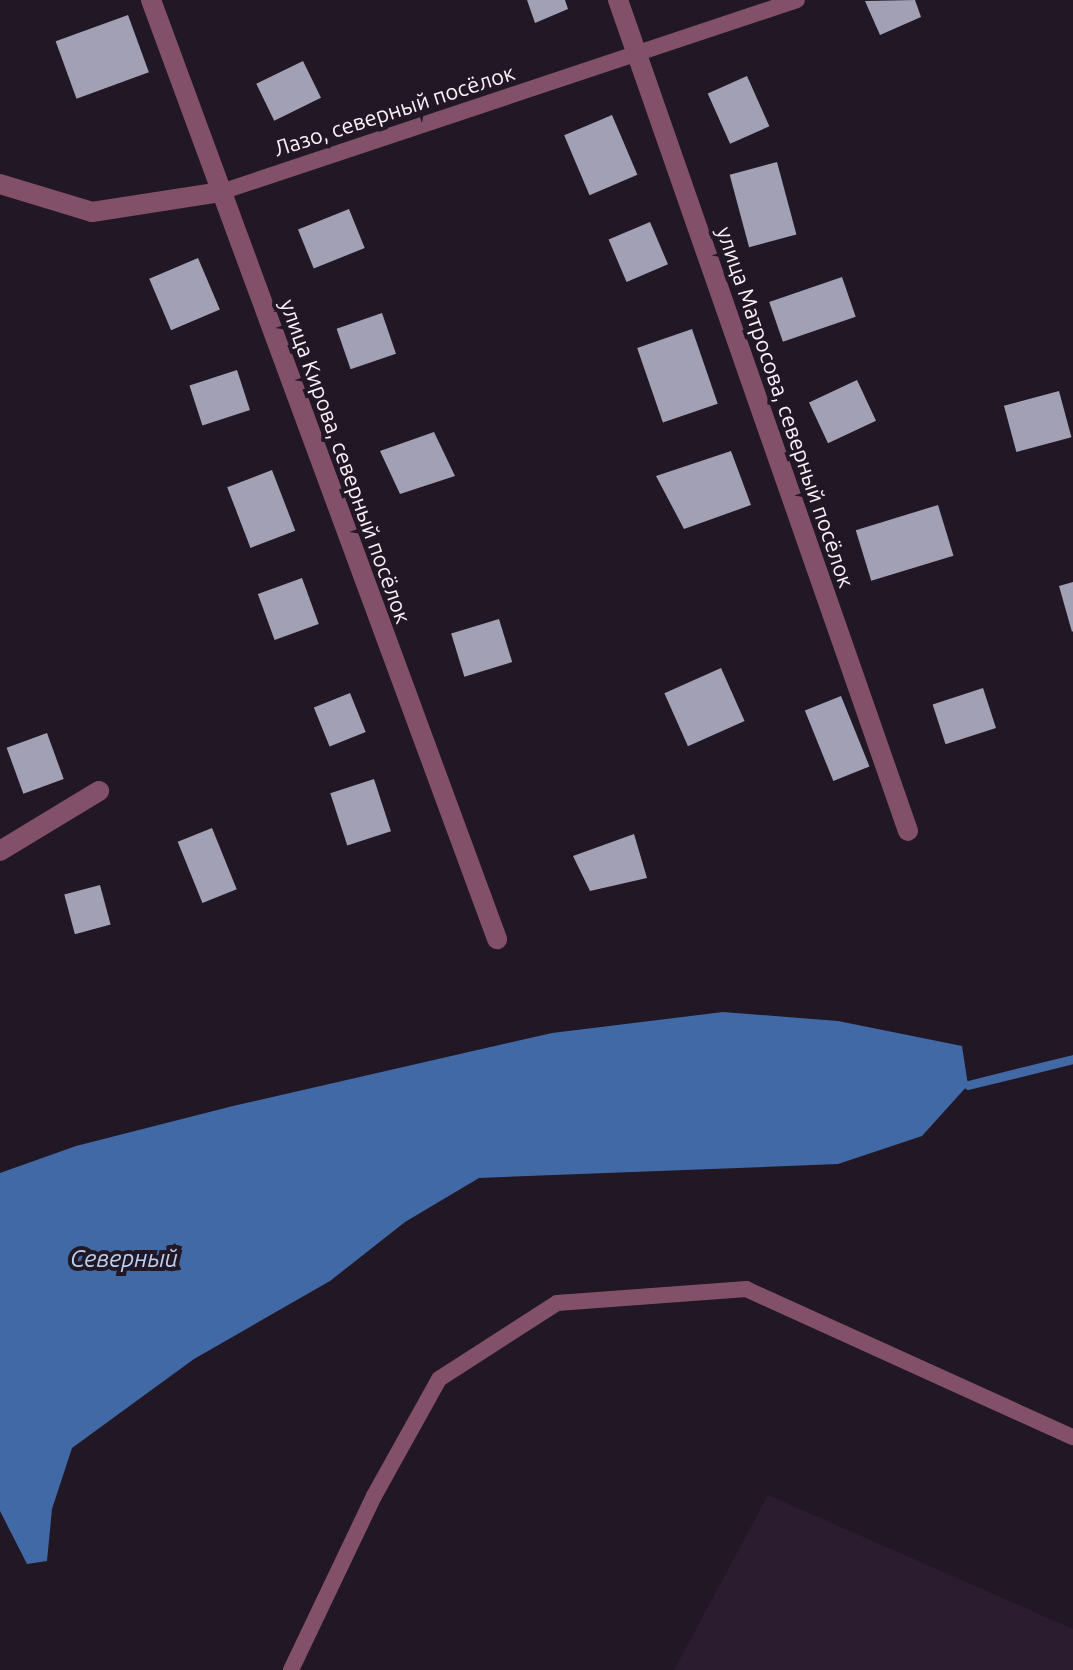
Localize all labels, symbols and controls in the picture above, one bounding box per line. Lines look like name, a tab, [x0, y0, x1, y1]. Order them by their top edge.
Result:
street label: Лазо, северный посёлок	[270, 59, 518, 161]
street label: улица Матросова, северный посёлок	[712, 223, 860, 591]
street label: улица Кирова, северный посёлок	[275, 295, 417, 627]
water label: Северный	[70, 1245, 178, 1273]

